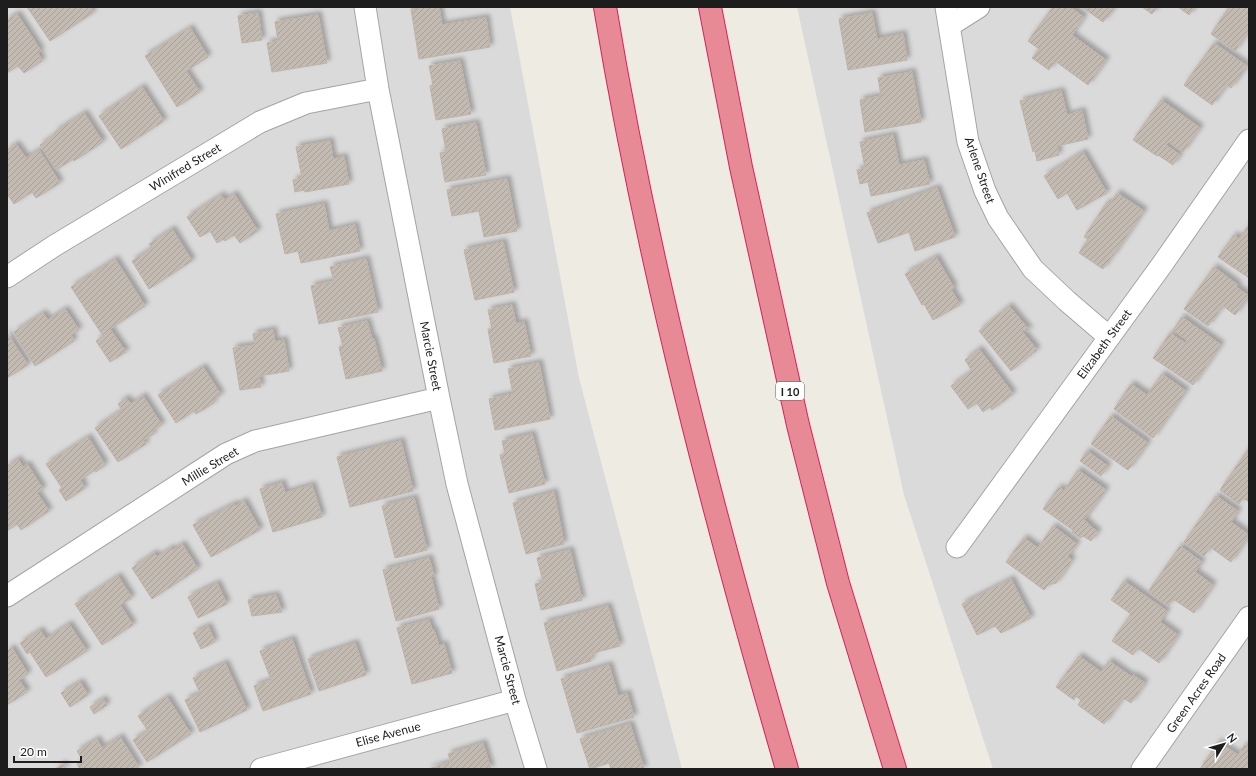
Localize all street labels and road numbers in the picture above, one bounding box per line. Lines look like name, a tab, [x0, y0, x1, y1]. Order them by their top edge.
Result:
street label: Arlene Street	[962, 135, 999, 206]
street label: Winifred Street	[146, 139, 224, 194]
street label: Elizabeth Street	[1074, 306, 1135, 382]
street label: Marcie Street	[417, 320, 445, 393]
road number: I 10	[776, 382, 804, 400]
street label: Millie Street	[179, 443, 242, 489]
street label: Marcie Street	[492, 634, 525, 707]
street label: Green Acres Road	[1163, 650, 1229, 736]
street label: Elise Avenue	[354, 718, 422, 750]

